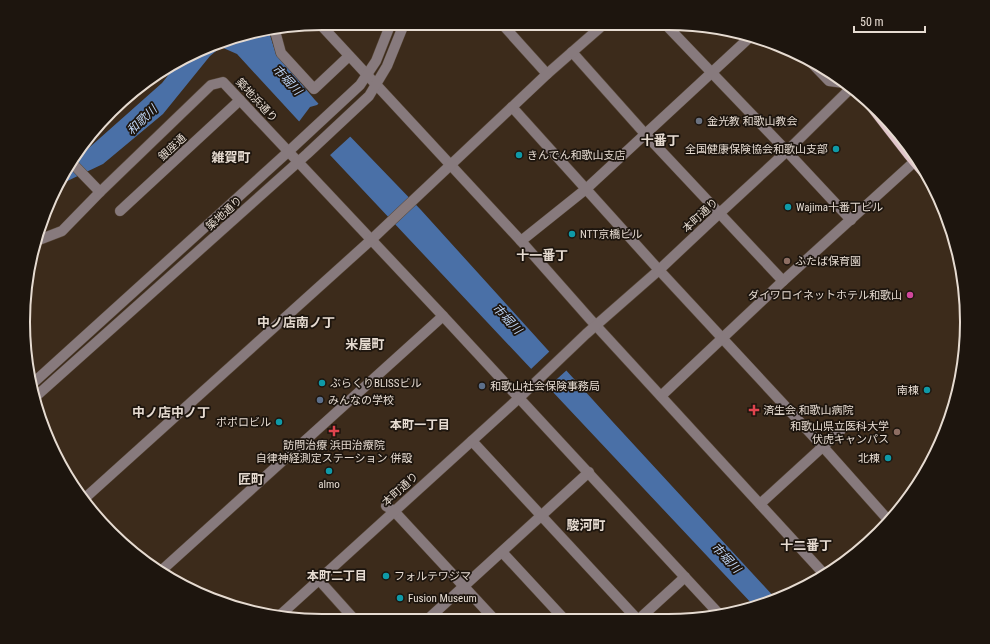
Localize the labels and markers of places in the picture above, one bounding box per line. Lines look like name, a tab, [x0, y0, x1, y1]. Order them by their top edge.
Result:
place label: 金光教 和歌山教会	[707, 115, 798, 128]
marker: 金光教 和歌山教会	[694, 116, 704, 126]
place label: 全国健康保険協会和歌山支部	[685, 143, 828, 156]
marker: 全国健康保険協会和歌山支部	[831, 144, 841, 154]
place label: きんでん和歌山支店	[527, 149, 625, 162]
marker: きんでん和歌山支店	[514, 150, 524, 160]
place label: Wajima十番丁ビル	[796, 201, 883, 214]
marker: Wajima十番丁ビル	[783, 202, 793, 212]
place label: NTT京橋ビル	[580, 228, 642, 241]
marker: NTT京橋ビル	[567, 229, 577, 239]
place label: ふたば保育園	[795, 255, 861, 268]
marker: ふたば保育園	[782, 256, 792, 266]
place label: ダイワロイネットホテル和歌山	[748, 289, 902, 302]
marker: ダイワロイネットホテル和歌山	[905, 290, 915, 300]
place label: ぶらくりBLISSビル	[330, 377, 421, 390]
marker: ぶらくりBLISSビル	[317, 378, 327, 388]
place label: 和歌山社会保険事務局	[490, 380, 600, 393]
marker: 和歌山社会保険事務局	[477, 381, 487, 391]
place label: 南棟	[897, 384, 919, 397]
marker: 南棟	[922, 385, 932, 395]
place label: みんなの学校	[328, 394, 394, 407]
marker: みんなの学校	[315, 395, 325, 405]
marker: 済生会 和歌山病院	[748, 404, 760, 416]
place label: 済生会 和歌山病院	[763, 404, 854, 417]
place label: ポポロビル	[216, 416, 271, 429]
marker: ポポロビル	[274, 417, 284, 427]
place label: 和歌山県立医科大学 伏虎キャンパス	[790, 420, 889, 446]
marker: 訪問治療 浜田治療院 自律神経測定ステーション 併設	[328, 425, 340, 437]
marker: 和歌山県立医科大学 伏虎キャンパス	[892, 427, 902, 437]
place label: 訪問治療 浜田治療院 自律神経測定ステーション 併設	[256, 439, 412, 465]
place label: 北棟	[858, 452, 880, 465]
marker: 北棟	[883, 453, 893, 463]
marker: almo	[324, 466, 334, 476]
place label: almo	[318, 478, 340, 491]
place label: フォルテワジマ	[394, 570, 471, 583]
marker: フォルテワジマ	[381, 571, 391, 581]
place label: Fusion Museum	[408, 592, 477, 605]
marker: Fusion Museum	[395, 593, 405, 603]

